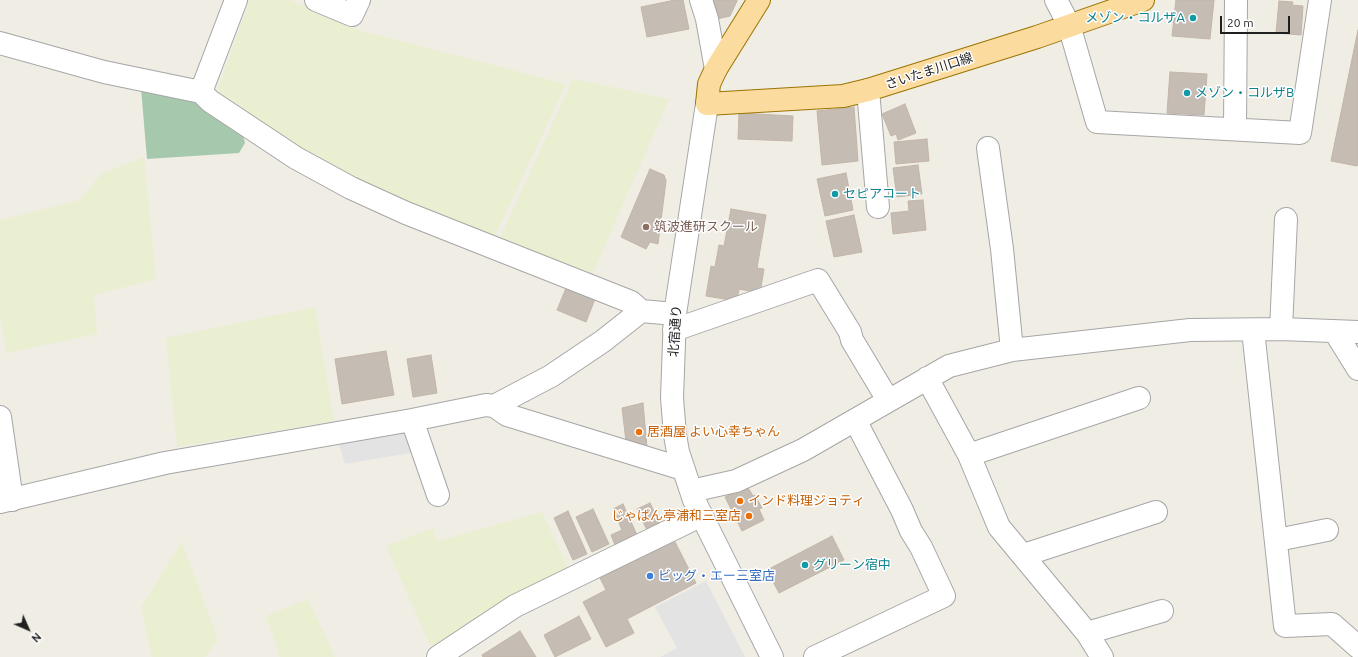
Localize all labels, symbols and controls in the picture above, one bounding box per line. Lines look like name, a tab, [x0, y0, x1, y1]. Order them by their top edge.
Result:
scale bar	[1222, 8, 1292, 34]
place label: メゾン・コルザA	[1086, 10, 1185, 26]
marker: メゾン・コルザA	[1188, 13, 1198, 23]
text: 20 m	[1227, 16, 1254, 29]
street label: さいたま川口線	[883, 50, 975, 92]
place label: メゾン・コルザB	[1195, 85, 1294, 101]
marker: メゾン・コルザB	[1182, 88, 1192, 98]
place label: セピアコート	[843, 186, 921, 202]
marker: セピアコート	[830, 189, 840, 199]
place label: 筑波進研スクール	[654, 219, 758, 235]
marker: 筑波進研スクール	[641, 222, 651, 232]
street label: 北宿通り	[665, 305, 685, 357]
place label: 居酒屋 よい心幸ちゃん	[647, 424, 780, 440]
marker: 居酒屋 よい心幸ちゃん	[634, 427, 644, 437]
place label: インド料理ジョティ	[748, 493, 865, 509]
marker: インド料理ジョティ	[735, 496, 745, 506]
place label: じゃぱん亭浦和三室店	[611, 508, 741, 524]
marker: じゃぱん亭浦和三室店	[744, 511, 754, 521]
place label: グリーン宿中	[813, 557, 891, 573]
marker: グリーン宿中	[800, 560, 810, 570]
place label: ビッグ・エー三室店	[658, 568, 775, 584]
marker: ビッグ・エー三室店	[645, 571, 655, 581]
north arrow	[8, 609, 48, 649]
text: N	[29, 630, 44, 645]

